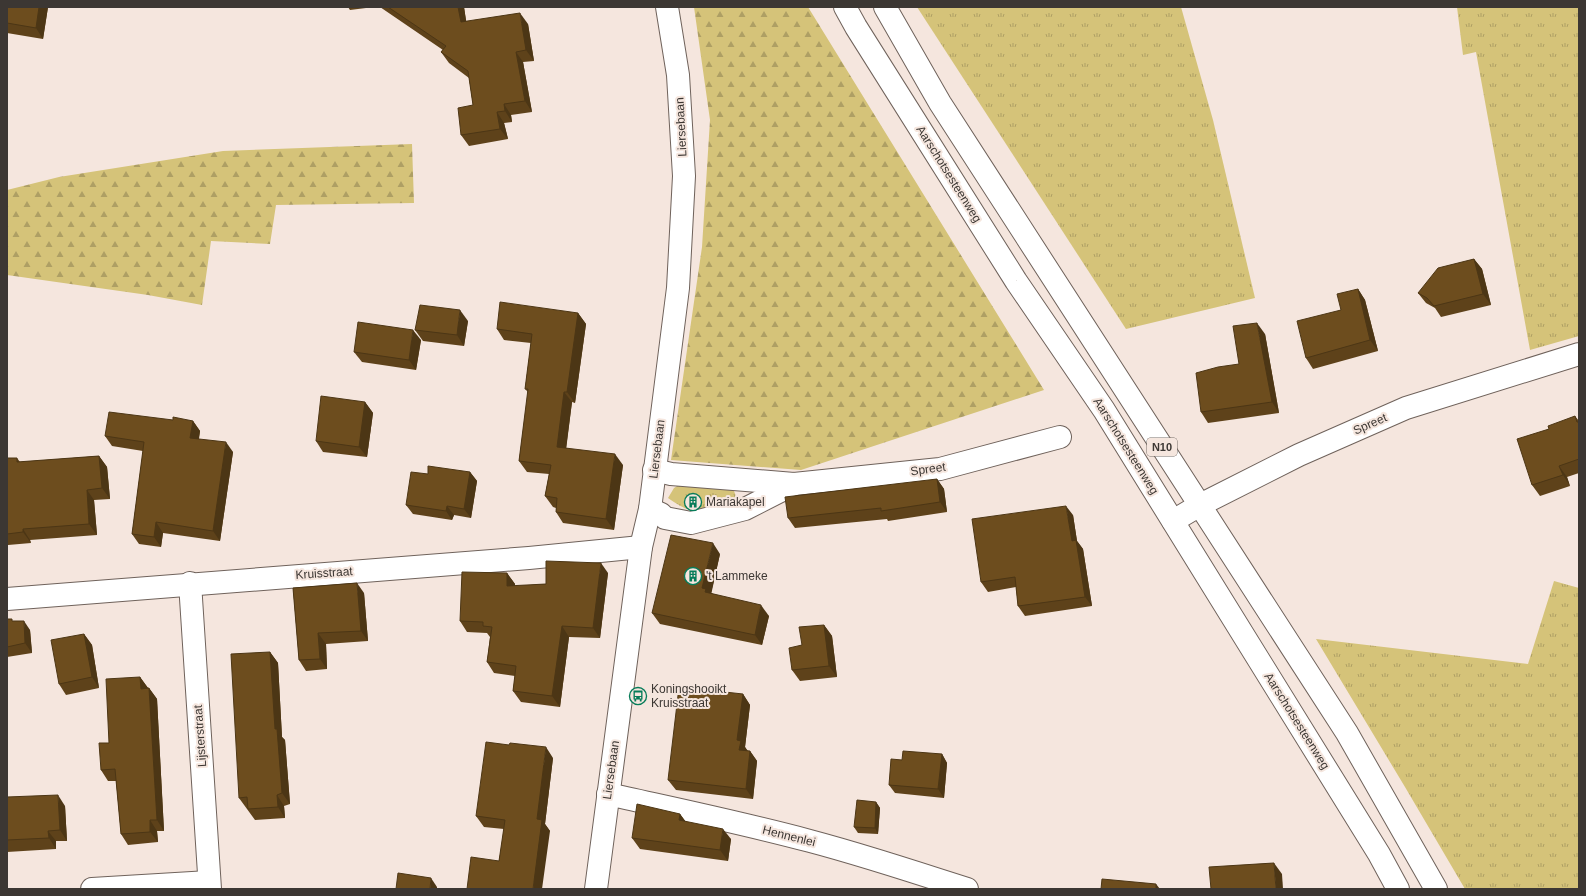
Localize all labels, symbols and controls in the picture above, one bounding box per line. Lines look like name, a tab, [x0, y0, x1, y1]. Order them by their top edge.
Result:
street label: Liersebaan	[672, 97, 690, 157]
street label: Aarschotsesteenweg	[914, 123, 984, 225]
street label: Aarschotsesteenweg	[1091, 395, 1161, 497]
street label: Spreet	[1351, 410, 1390, 438]
street label: Liersebaan	[646, 419, 668, 479]
road number: N10	[1147, 438, 1177, 456]
street label: Spreet	[910, 460, 947, 478]
building icon: Mariakapel	[683, 492, 703, 512]
place label: Mariakapel	[706, 495, 765, 509]
street label: Kruisstraat	[295, 564, 354, 582]
building icon: 't Lammeke	[683, 566, 703, 586]
place label: 't Lammeke	[706, 569, 768, 583]
street label: Aarschotsesteenweg	[1262, 670, 1332, 772]
place label: Koningshooikt Kruisstraat	[651, 682, 727, 710]
bus stop icon: Koningshooikt Kruisstraat	[628, 686, 648, 706]
street label: Lijsterstraat	[191, 704, 209, 767]
street label: Liersebaan	[600, 740, 622, 800]
street label: Hennenlei	[761, 823, 817, 849]

